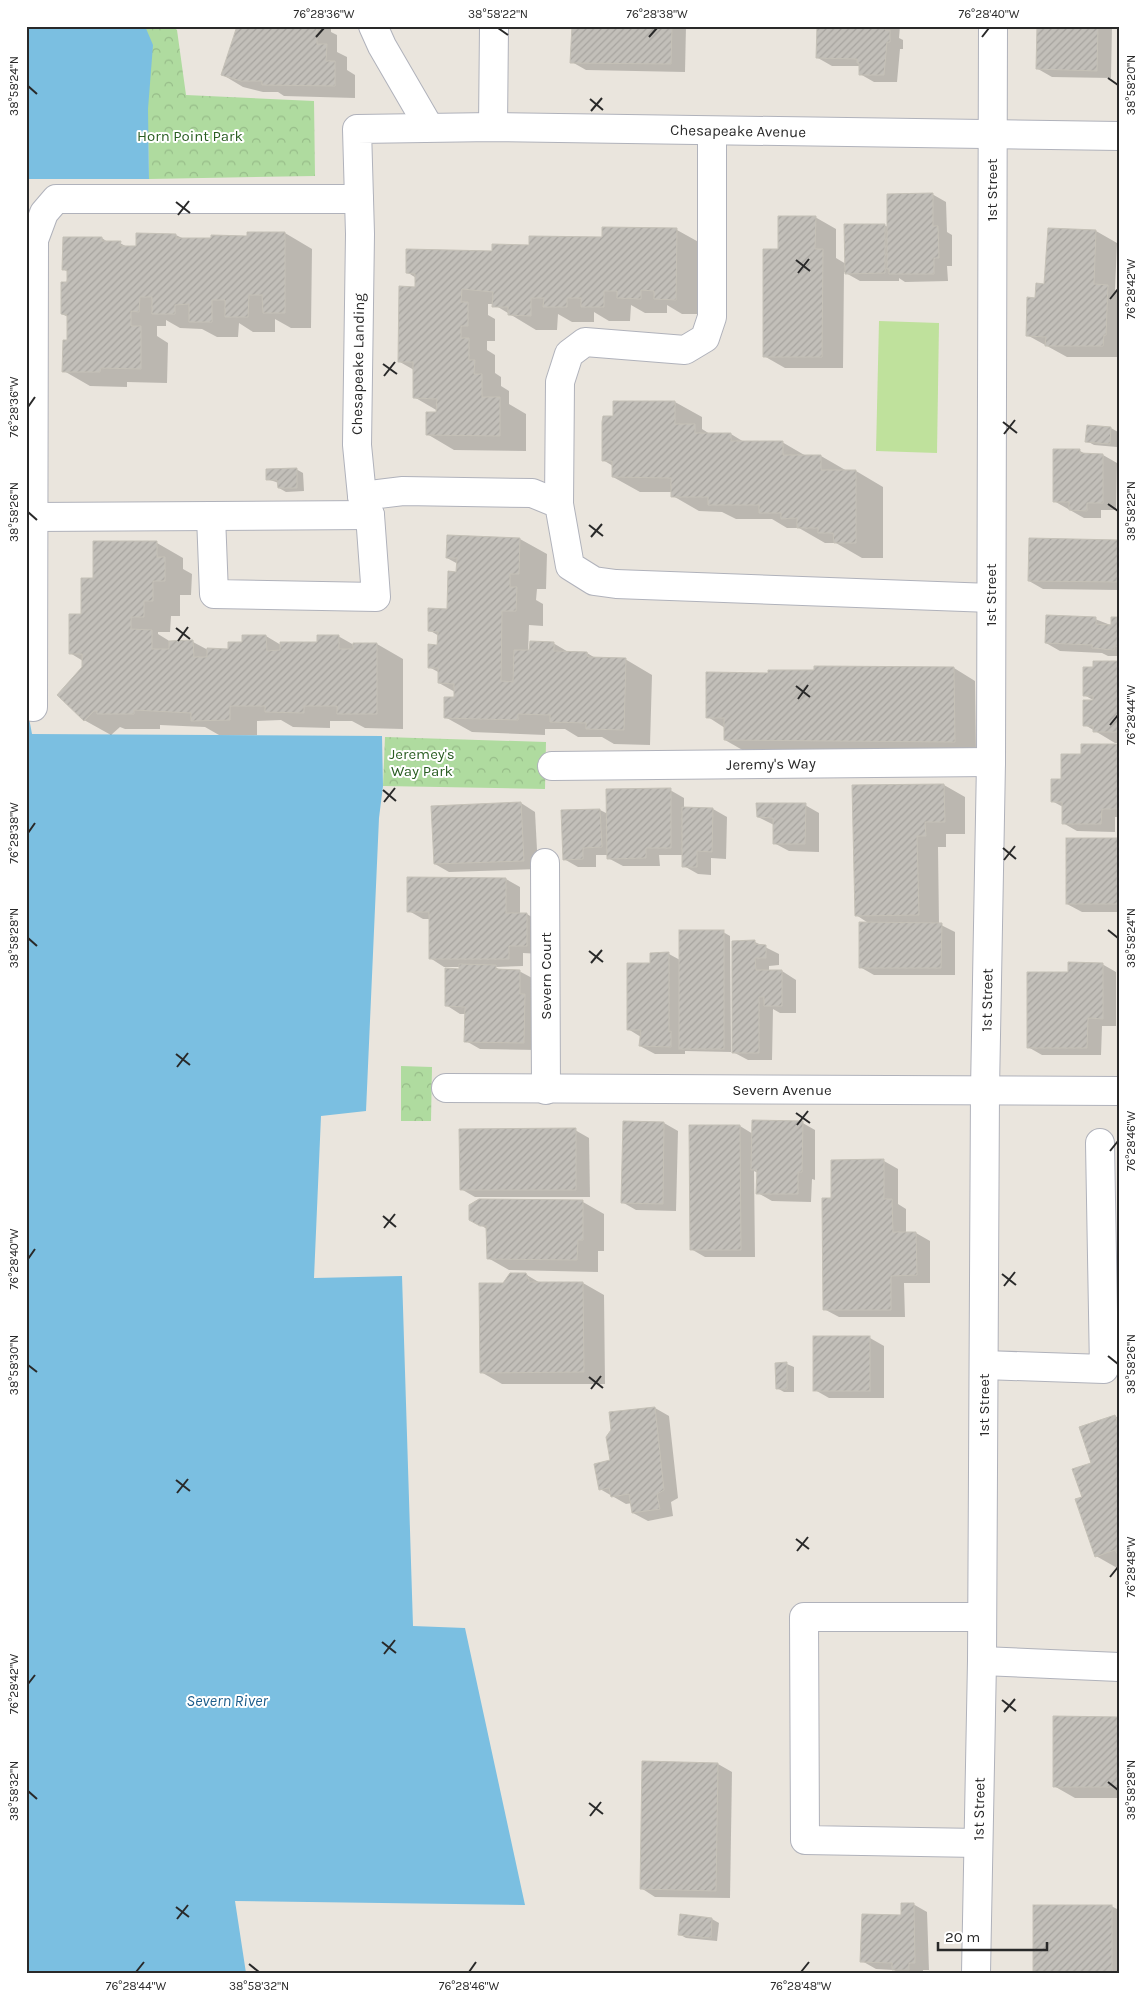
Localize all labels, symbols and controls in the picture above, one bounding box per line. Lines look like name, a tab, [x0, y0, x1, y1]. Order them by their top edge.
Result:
text: 76°28'36"W	[294, 7, 355, 21]
text: 38°58'22"N	[468, 7, 528, 21]
text: 76°28'38"W	[626, 7, 688, 21]
text: 76°28'40"W	[959, 7, 1020, 21]
text: 38°58'20"N	[1124, 55, 1138, 115]
text: 38°58'24"N	[7, 56, 21, 116]
street label: Chesapeake Avenue	[670, 121, 806, 141]
park label: Horn Point Park	[137, 127, 243, 145]
street label: 1st Street	[983, 158, 1001, 222]
text: 76°28'42"W	[1124, 258, 1138, 319]
street label: Chesapeake Landing	[348, 292, 368, 435]
text: 76°28'36"W	[7, 376, 21, 437]
text: 38°58'22"N	[1124, 481, 1138, 541]
text: 38°58'26"N	[7, 482, 21, 542]
street label: 1st Street	[982, 563, 1000, 627]
text: 76°28'44"W	[1124, 685, 1138, 745]
park label: Jeremey's Way Park	[389, 745, 455, 780]
street label: Jeremy's Way	[726, 754, 816, 774]
text: 76°28'38"W	[7, 802, 21, 864]
text: 38°58'28"N	[7, 908, 21, 968]
text: 38°58'24"N	[1124, 908, 1138, 968]
street label: Severn Court	[537, 932, 555, 1020]
street label: 1st Street	[977, 968, 997, 1032]
street label: Severn Avenue	[732, 1081, 832, 1099]
text: 76°28'46"W	[1124, 1110, 1138, 1171]
text: 76°28'40"W	[7, 1228, 21, 1289]
text: 38°58'26"N	[1124, 1334, 1138, 1394]
text: 38°58'30"N	[7, 1335, 21, 1395]
street label: 1st Street	[975, 1373, 993, 1437]
text: 76°28'48"W	[1124, 1536, 1138, 1598]
text: 76°28'42"W	[7, 1653, 21, 1714]
water label: Severn River	[186, 1691, 268, 1710]
text: 38°58'28"N	[1124, 1760, 1138, 1820]
text: 38°58'32"N	[7, 1761, 21, 1821]
street label: 1st Street	[969, 1777, 989, 1841]
scale bar	[938, 1919, 1046, 1951]
text: 20 m	[945, 1928, 980, 1946]
text: 76°28'44"W	[106, 1979, 166, 1993]
text: 38°58'32"N	[229, 1979, 289, 1993]
text: 76°28'46"W	[439, 1979, 500, 1993]
text: 76°28'48"W	[770, 1979, 832, 1993]

